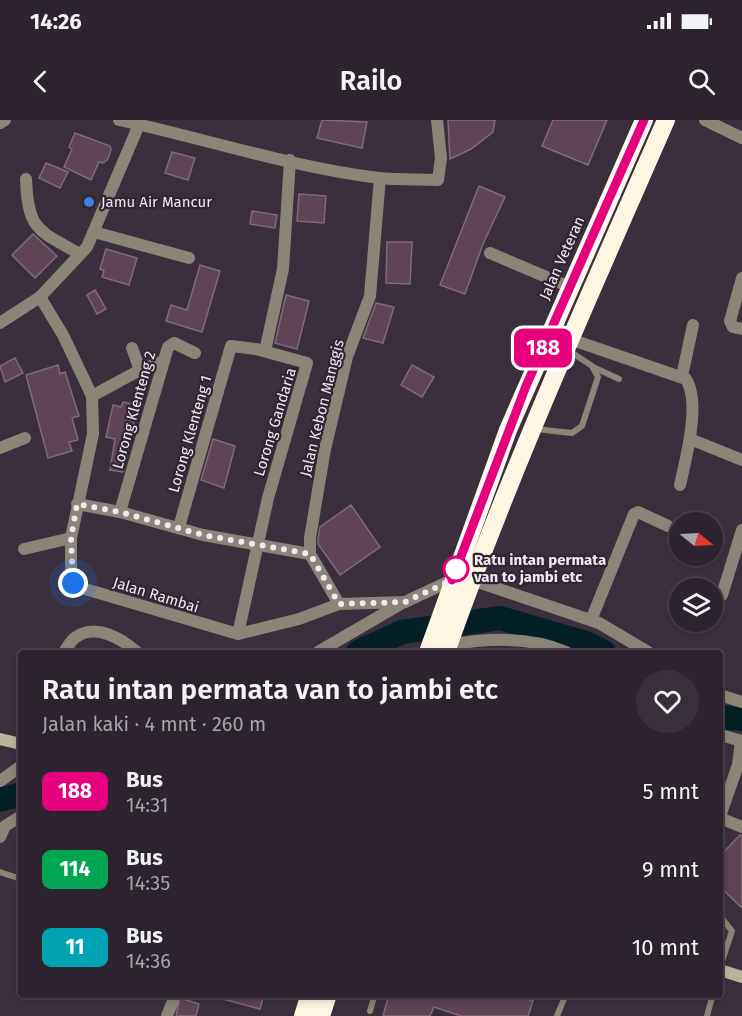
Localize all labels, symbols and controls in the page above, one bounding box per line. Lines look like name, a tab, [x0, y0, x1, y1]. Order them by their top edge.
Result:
text: 14:26	[30, 8, 82, 35]
icon: back	[24, 65, 57, 98]
text: Railo	[340, 65, 402, 97]
icon: search	[685, 65, 718, 98]
place label: Jamu Air Mancur	[101, 193, 212, 211]
marker: Jamu Air Mancur	[82, 195, 96, 209]
street label: Jalan Veteran	[536, 213, 588, 303]
line badge: 188	[508, 328, 578, 368]
text: 188	[526, 335, 560, 361]
street label: Jalan Kebon Manggis	[296, 338, 348, 478]
street label: Lorong Klenteng 2	[109, 349, 159, 471]
street label: Lorong Gandaria	[250, 366, 300, 478]
street label: Lorong Klenteng 1	[165, 373, 215, 495]
north arrow	[669, 512, 723, 566]
map controls	[669, 512, 723, 632]
place label: Ratu intan permata van to jambi etc	[473, 551, 606, 586]
marker: Ratu intan permata van to jambi etc	[443, 556, 469, 582]
your location	[58, 568, 88, 598]
street label: Jalan Rambai	[111, 573, 201, 617]
button: layers	[669, 578, 723, 632]
button: heart	[636, 670, 699, 733]
text: Ratu intan permata van to jambi etc	[42, 673, 498, 706]
text: Jalan kaki · 4 mnt · 260 m	[42, 712, 266, 736]
text: Bus	[126, 766, 163, 793]
text: 188	[58, 778, 92, 804]
text: 5 mnt	[642, 778, 699, 805]
text: 14:31	[126, 793, 168, 817]
text: Bus	[126, 844, 163, 871]
text: 114	[60, 856, 90, 882]
text: 9 mnt	[642, 856, 699, 883]
text: 14:35	[126, 871, 170, 895]
text: Bus	[126, 922, 163, 949]
text: 11	[65, 934, 85, 960]
text: 10 mnt	[632, 934, 699, 961]
text: 14:36	[126, 949, 171, 973]

